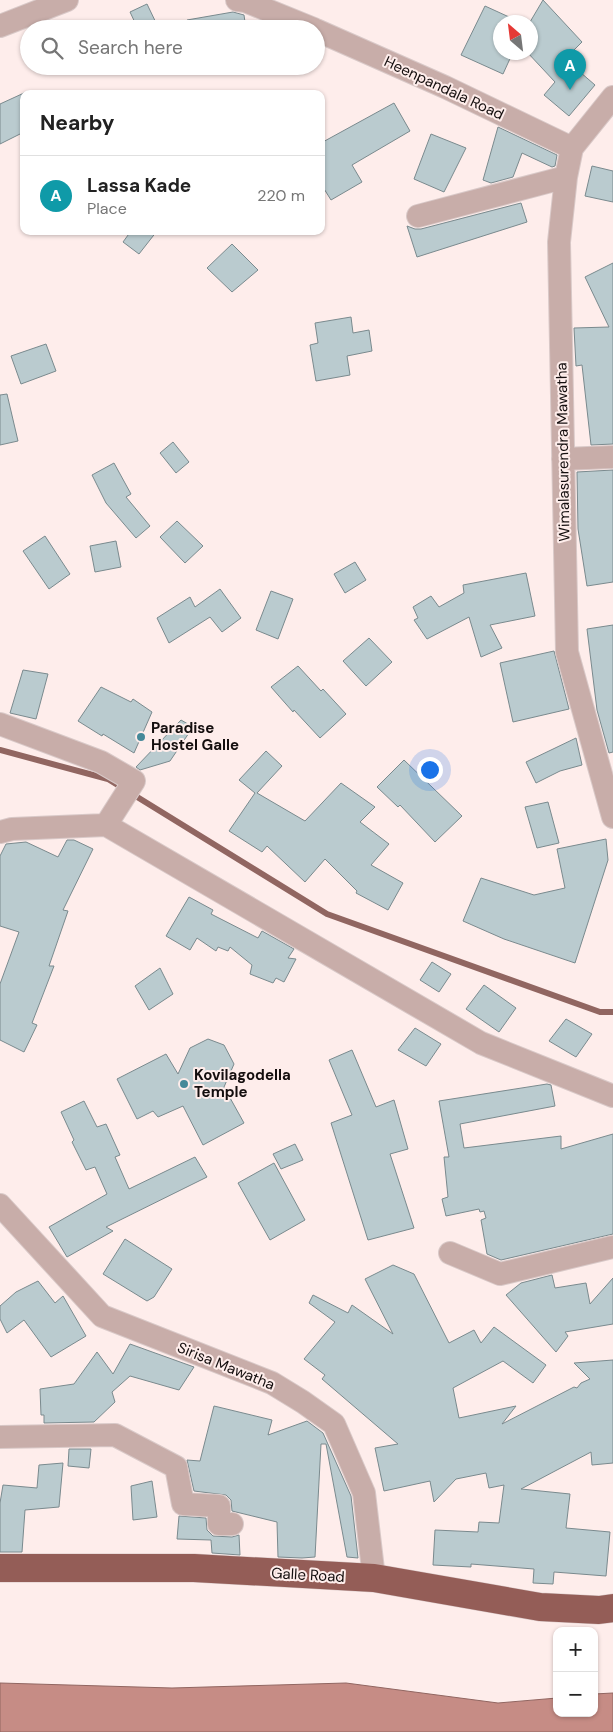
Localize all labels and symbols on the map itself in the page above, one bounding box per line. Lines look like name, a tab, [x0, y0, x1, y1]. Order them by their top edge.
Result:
north arrow	[493, 15, 538, 60]
pin: A	[554, 49, 586, 90]
street label: Heenpandala Road	[381, 51, 507, 125]
street label: Wimalasurendra Mawatha	[551, 362, 575, 542]
place label: Paradise Hostel Galle	[151, 718, 239, 755]
marker: Paradise Hostel Galle	[135, 731, 147, 743]
your location	[417, 757, 443, 783]
place label: Kovilagodella Temple	[194, 1065, 291, 1102]
marker: Kovilagodella Temple	[178, 1078, 190, 1090]
street label: Sirisa Mawatha	[174, 1337, 278, 1395]
street label: Galle Road	[271, 1563, 345, 1587]

